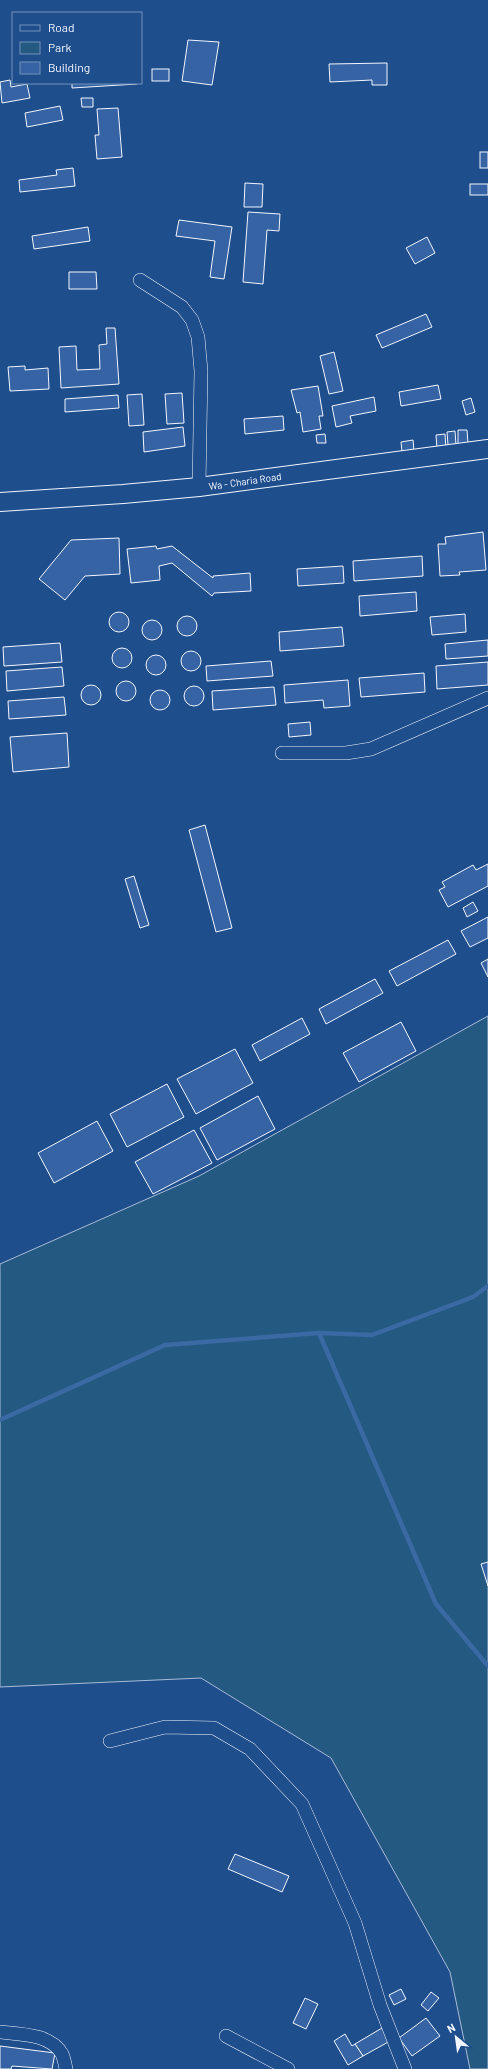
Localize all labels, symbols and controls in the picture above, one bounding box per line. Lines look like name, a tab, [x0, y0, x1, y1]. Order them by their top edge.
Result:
legend	[12, 12, 142, 84]
text: Road	[48, 20, 75, 34]
text: Park	[48, 40, 72, 54]
text: Building	[48, 60, 90, 74]
street label: Wa - Charia Road	[208, 470, 282, 492]
north arrow	[436, 2017, 476, 2057]
text: N	[445, 2020, 457, 2035]

